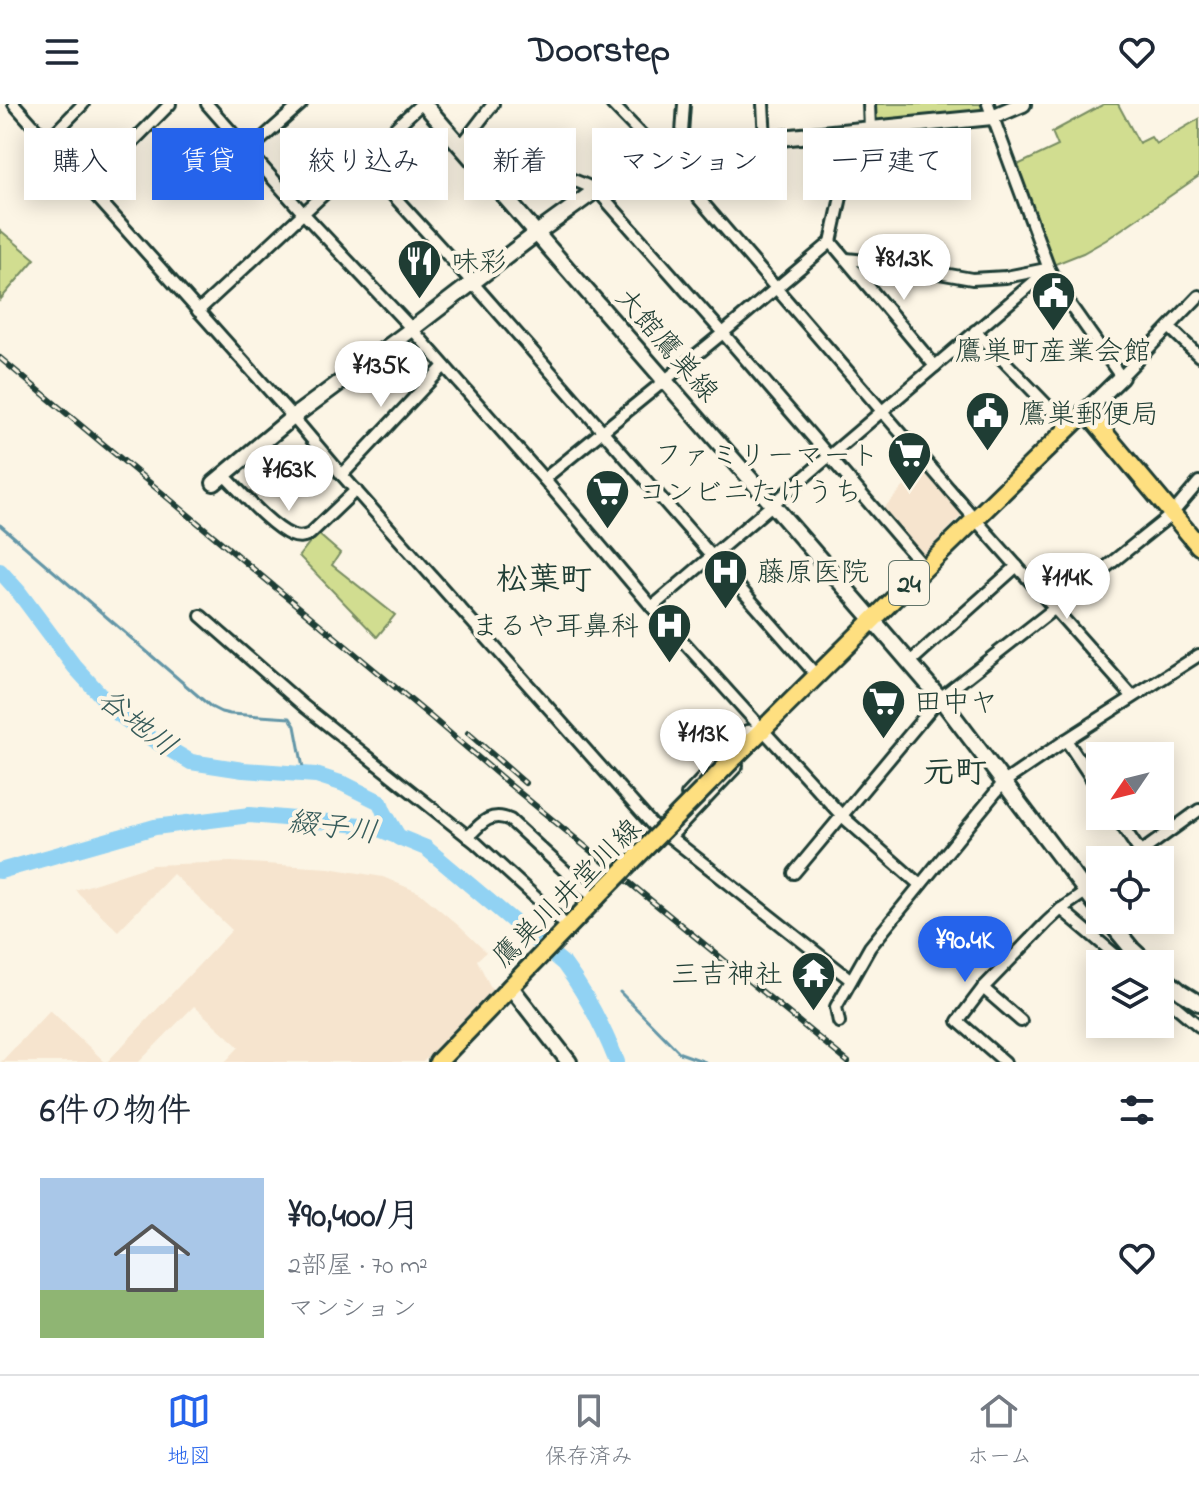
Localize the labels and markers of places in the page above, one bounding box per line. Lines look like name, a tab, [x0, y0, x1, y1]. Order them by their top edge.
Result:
pin: ¥81.3K	[839, 234, 969, 302]
restaurant icon: 味彩	[396, 237, 444, 300]
place label: 味彩	[451, 244, 507, 285]
public building icon: 鷹巣町産業会館	[1029, 269, 1077, 332]
place label: 鷹巣町産業会館	[955, 333, 1151, 374]
pin: ¥135K	[325, 341, 437, 409]
public building icon: 鷹巣郵便局	[964, 389, 1012, 452]
place label: 鷹巣郵便局	[1019, 396, 1159, 437]
supermarket icon: ファミリーマート	[886, 430, 934, 493]
place label: ファミリーマート	[654, 437, 879, 478]
pin: ¥163K	[233, 445, 345, 513]
supermarket icon: コンビニたけうち	[583, 467, 631, 530]
place label: コンビニたけうち	[638, 474, 862, 515]
hospital icon: 藤原医院	[702, 547, 750, 610]
pin: ¥114K	[1011, 553, 1123, 621]
place label: 藤原医院	[757, 554, 869, 595]
hospital icon: まるや耳鼻科	[646, 601, 694, 664]
place label: まるや耳鼻科	[471, 608, 639, 649]
supermarket icon: 田中ヤ	[859, 677, 907, 740]
place label: 田中ヤ	[914, 684, 998, 725]
pin: ¥113K	[647, 709, 759, 777]
pin: ¥90.4K	[900, 916, 1030, 984]
temple icon: 三吉神社	[790, 949, 838, 1012]
place label: 三吉神社	[671, 956, 783, 997]

